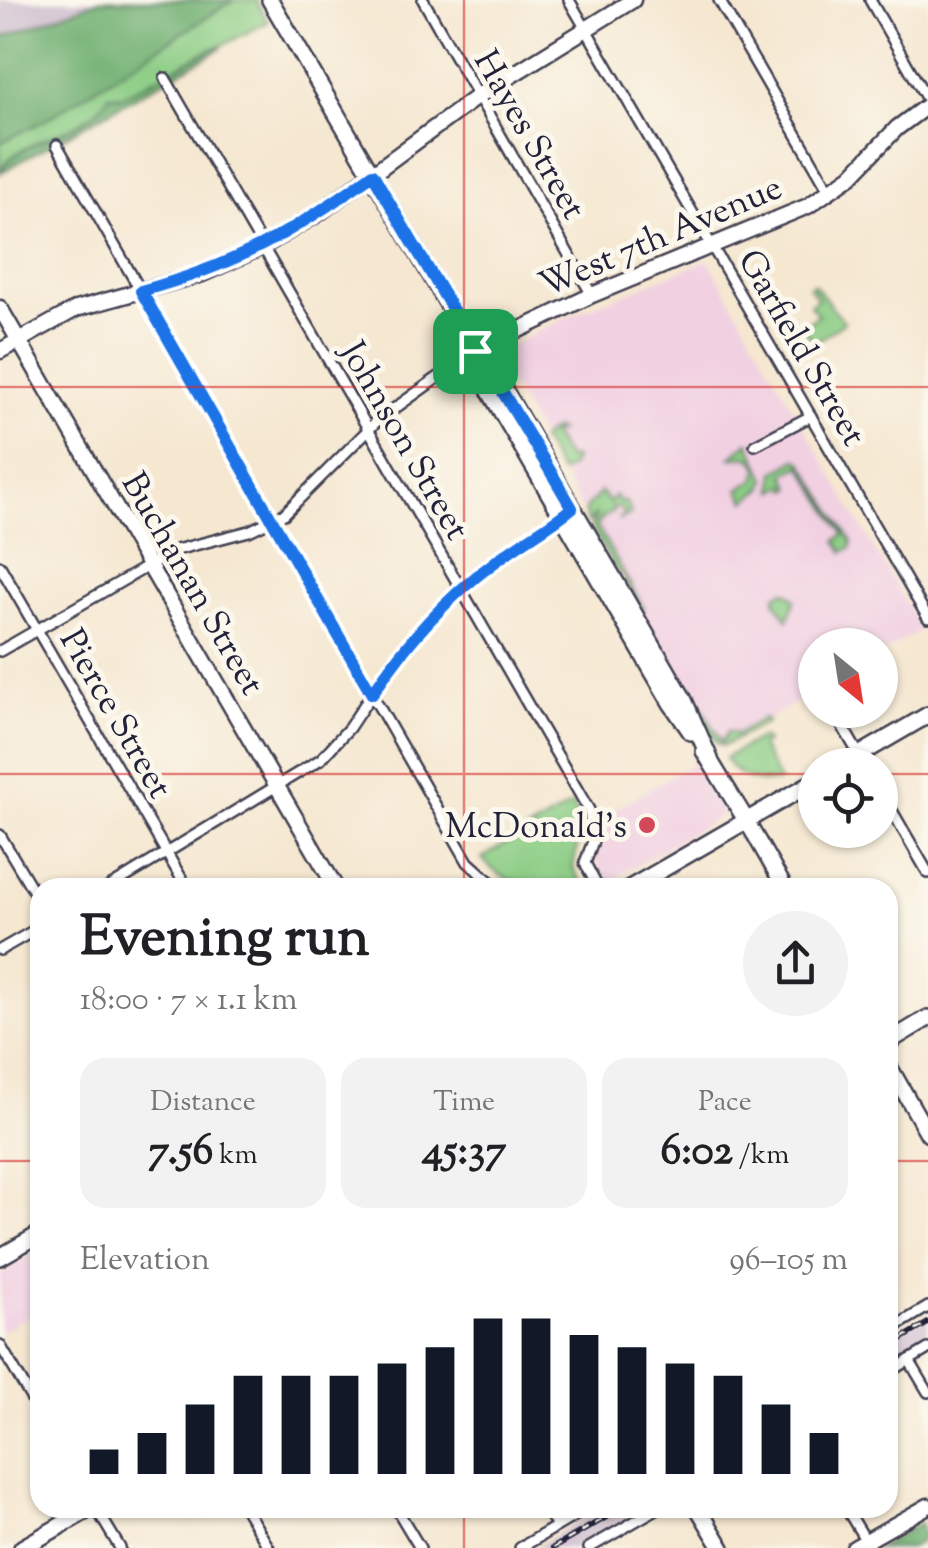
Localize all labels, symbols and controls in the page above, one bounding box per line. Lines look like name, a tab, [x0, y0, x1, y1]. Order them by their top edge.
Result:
street label: Hayes Street	[459, 42, 597, 230]
street label: West 7th Avenue	[532, 164, 791, 312]
street label: Garfield Street	[723, 241, 877, 457]
pin	[433, 309, 518, 394]
icon: arrive	[448, 324, 503, 379]
street label: Johnson Street	[324, 331, 481, 551]
street label: Buchanan Street	[106, 464, 276, 706]
street label: Pierce Street	[45, 620, 183, 809]
north arrow	[798, 628, 898, 728]
map controls	[798, 628, 898, 848]
button: locate	[798, 748, 898, 848]
place label: McDonald's	[445, 803, 627, 854]
marker: McDonald's	[636, 814, 658, 836]
text: Evening run	[80, 901, 369, 980]
button: share	[743, 911, 848, 1016]
text: 18:00 · 7 × 1.1 km	[80, 978, 298, 1024]
text: Distance	[150, 1083, 256, 1123]
text: Time	[433, 1083, 495, 1123]
text: Pace	[698, 1083, 752, 1123]
text: 7.56	[148, 1123, 213, 1183]
text: 45:37	[422, 1123, 506, 1183]
text: 6:02	[660, 1123, 733, 1183]
text: km	[213, 1136, 258, 1176]
text: /km	[733, 1136, 790, 1176]
text: Elevation	[80, 1238, 210, 1284]
text: 96–105 m	[729, 1238, 848, 1284]

